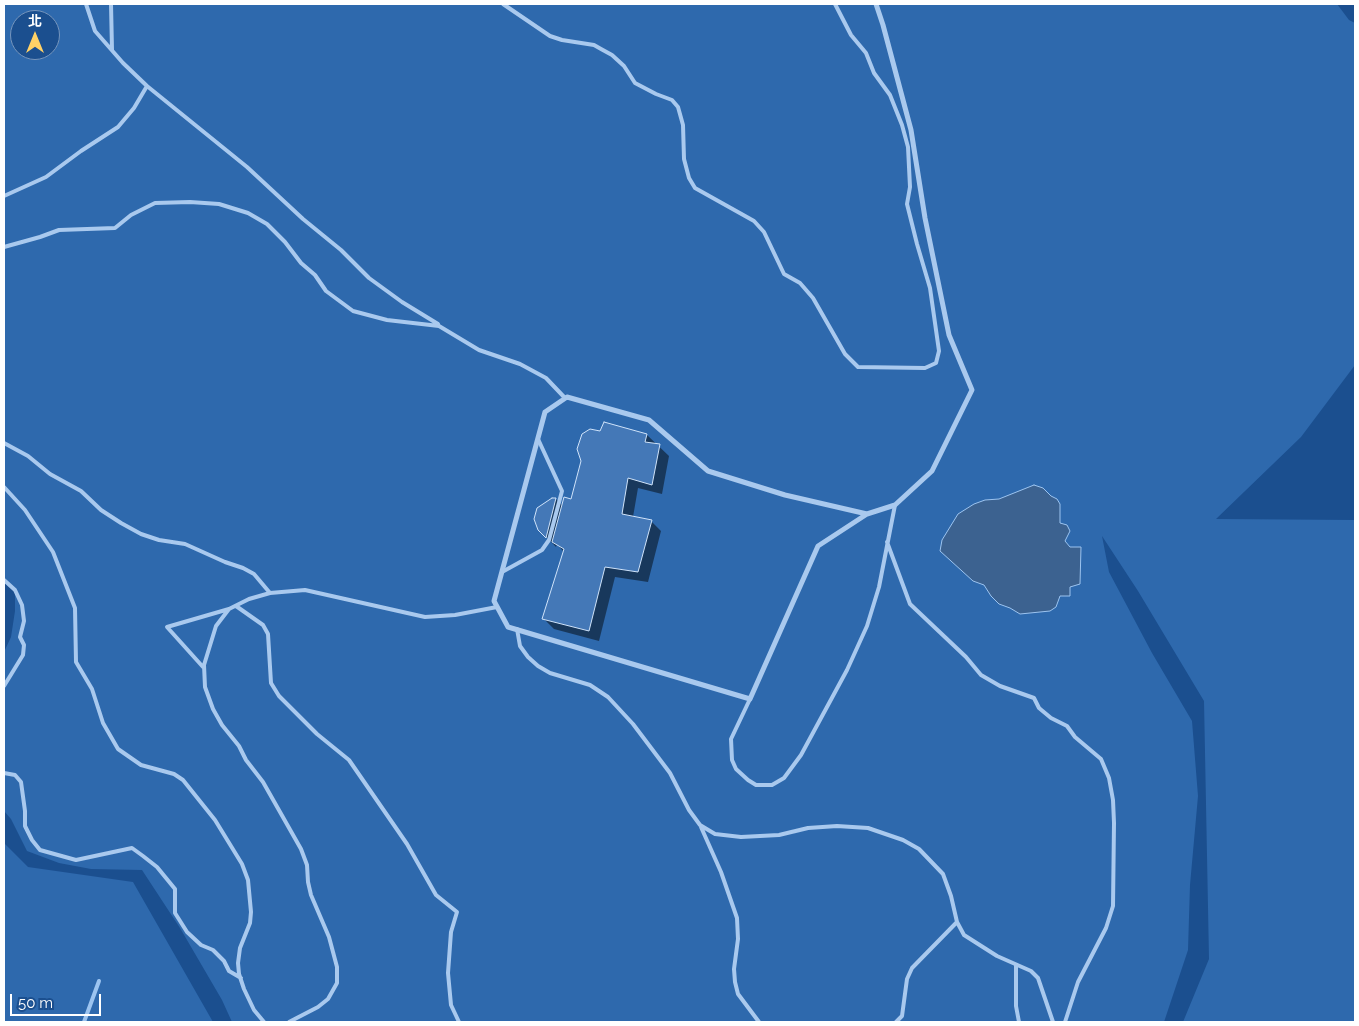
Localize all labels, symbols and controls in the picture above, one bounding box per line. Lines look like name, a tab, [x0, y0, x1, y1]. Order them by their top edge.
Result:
north arrow	[10, 10, 60, 60]
text: 北	[28, 13, 42, 29]
scale bar	[12, 984, 104, 1016]
text: 50 m	[18, 994, 53, 1012]

